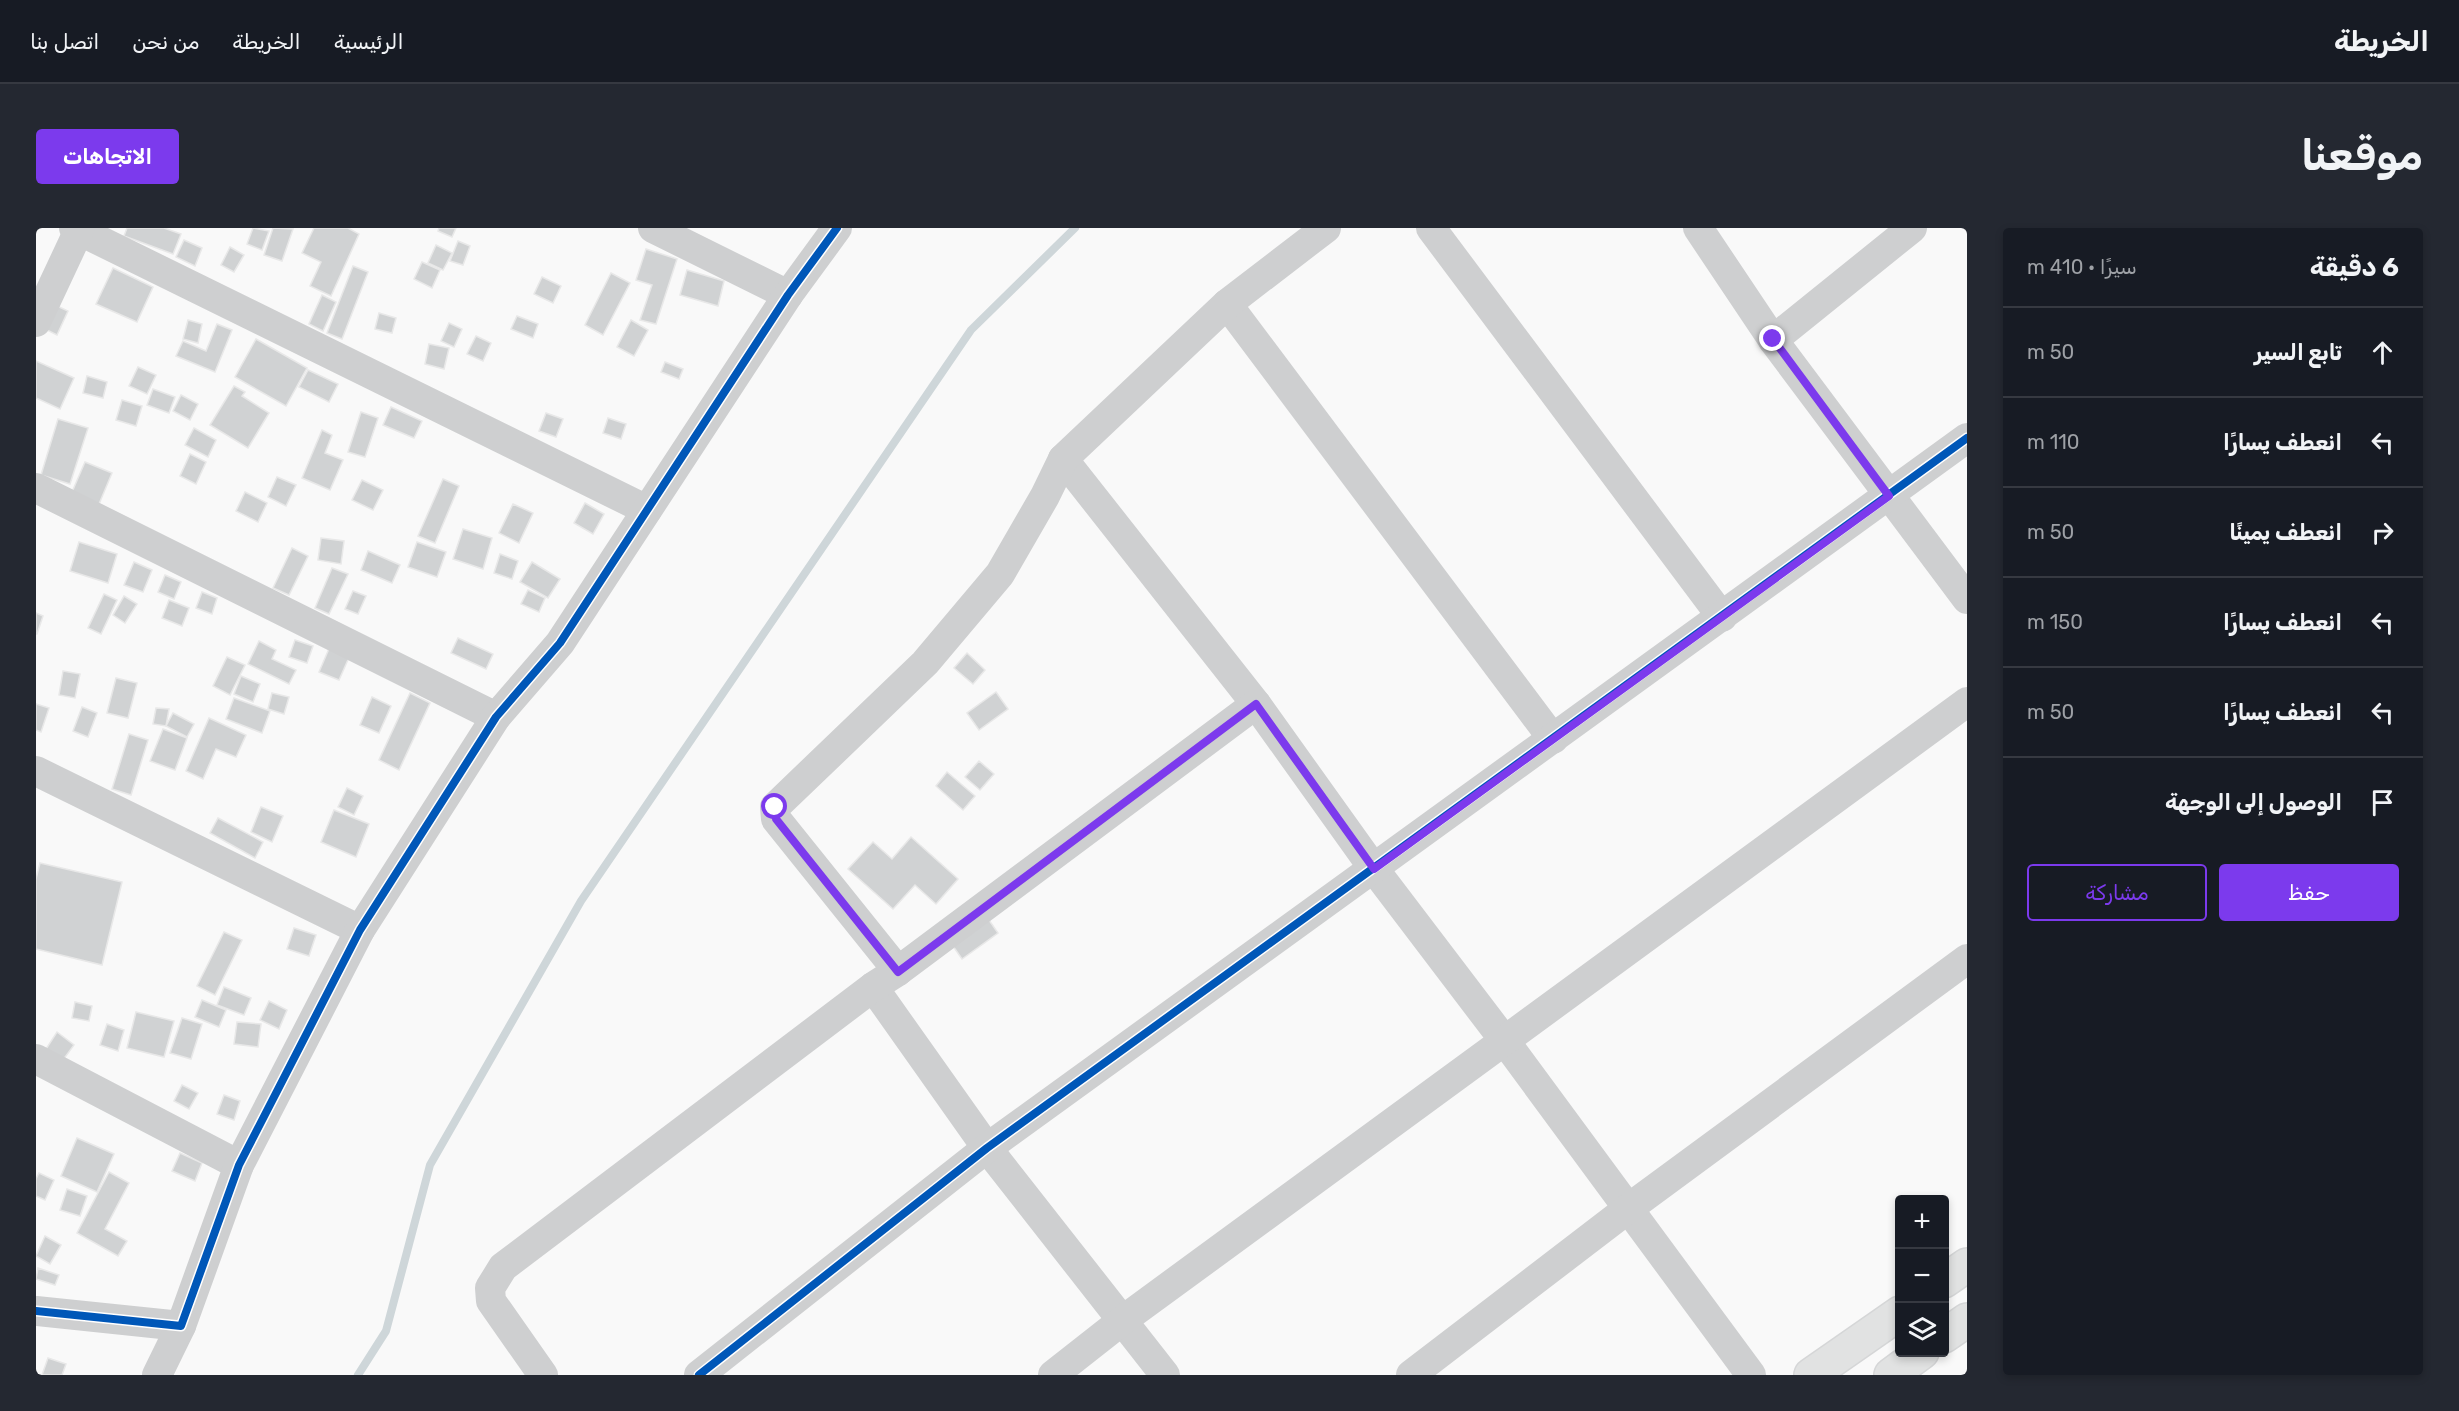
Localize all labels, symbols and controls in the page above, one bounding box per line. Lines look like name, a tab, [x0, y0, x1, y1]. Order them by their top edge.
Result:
text: الخريطة	[2334, 25, 2429, 58]
text: اتصل بنا	[30, 29, 99, 54]
text: من نحن	[132, 29, 199, 54]
text: الخريطة	[232, 29, 301, 54]
text: الرئيسية	[334, 29, 404, 54]
button: الاتجاهات	[36, 129, 179, 184]
text: موقعنا	[2301, 131, 2423, 181]
text: 6 دقيقة	[2310, 252, 2399, 283]
text: سيرًا · 410 m	[2027, 255, 2137, 279]
route end	[1759, 325, 1785, 351]
icon: ahead	[2366, 336, 2399, 369]
text: تابع السير	[2254, 339, 2342, 366]
text: 50 m	[2027, 340, 2074, 364]
icon: left	[2366, 426, 2399, 459]
text: انعطف يسارًا	[2223, 429, 2342, 456]
text: 110 m	[2027, 430, 2080, 454]
icon: right	[2366, 516, 2399, 549]
text: انعطف يمينًا	[2229, 519, 2342, 546]
text: 50 m	[2027, 520, 2074, 544]
icon: left	[2366, 606, 2399, 639]
text: انعطف يسارًا	[2223, 609, 2342, 636]
text: 150 m	[2027, 610, 2083, 634]
icon: left	[2366, 696, 2399, 729]
text: انعطف يسارًا	[2223, 699, 2342, 726]
text: 50 m	[2027, 700, 2074, 724]
icon: arrive	[2366, 786, 2399, 819]
text: الوصول إلى الوجهة	[2165, 789, 2342, 816]
route start	[761, 793, 787, 819]
button: مشاركة	[2027, 864, 2207, 921]
button: حفظ	[2219, 864, 2399, 921]
map controls	[1895, 1195, 1949, 1357]
button: +	[1895, 1195, 1949, 1249]
button: −	[1895, 1249, 1949, 1303]
button: layers	[1895, 1303, 1949, 1357]

